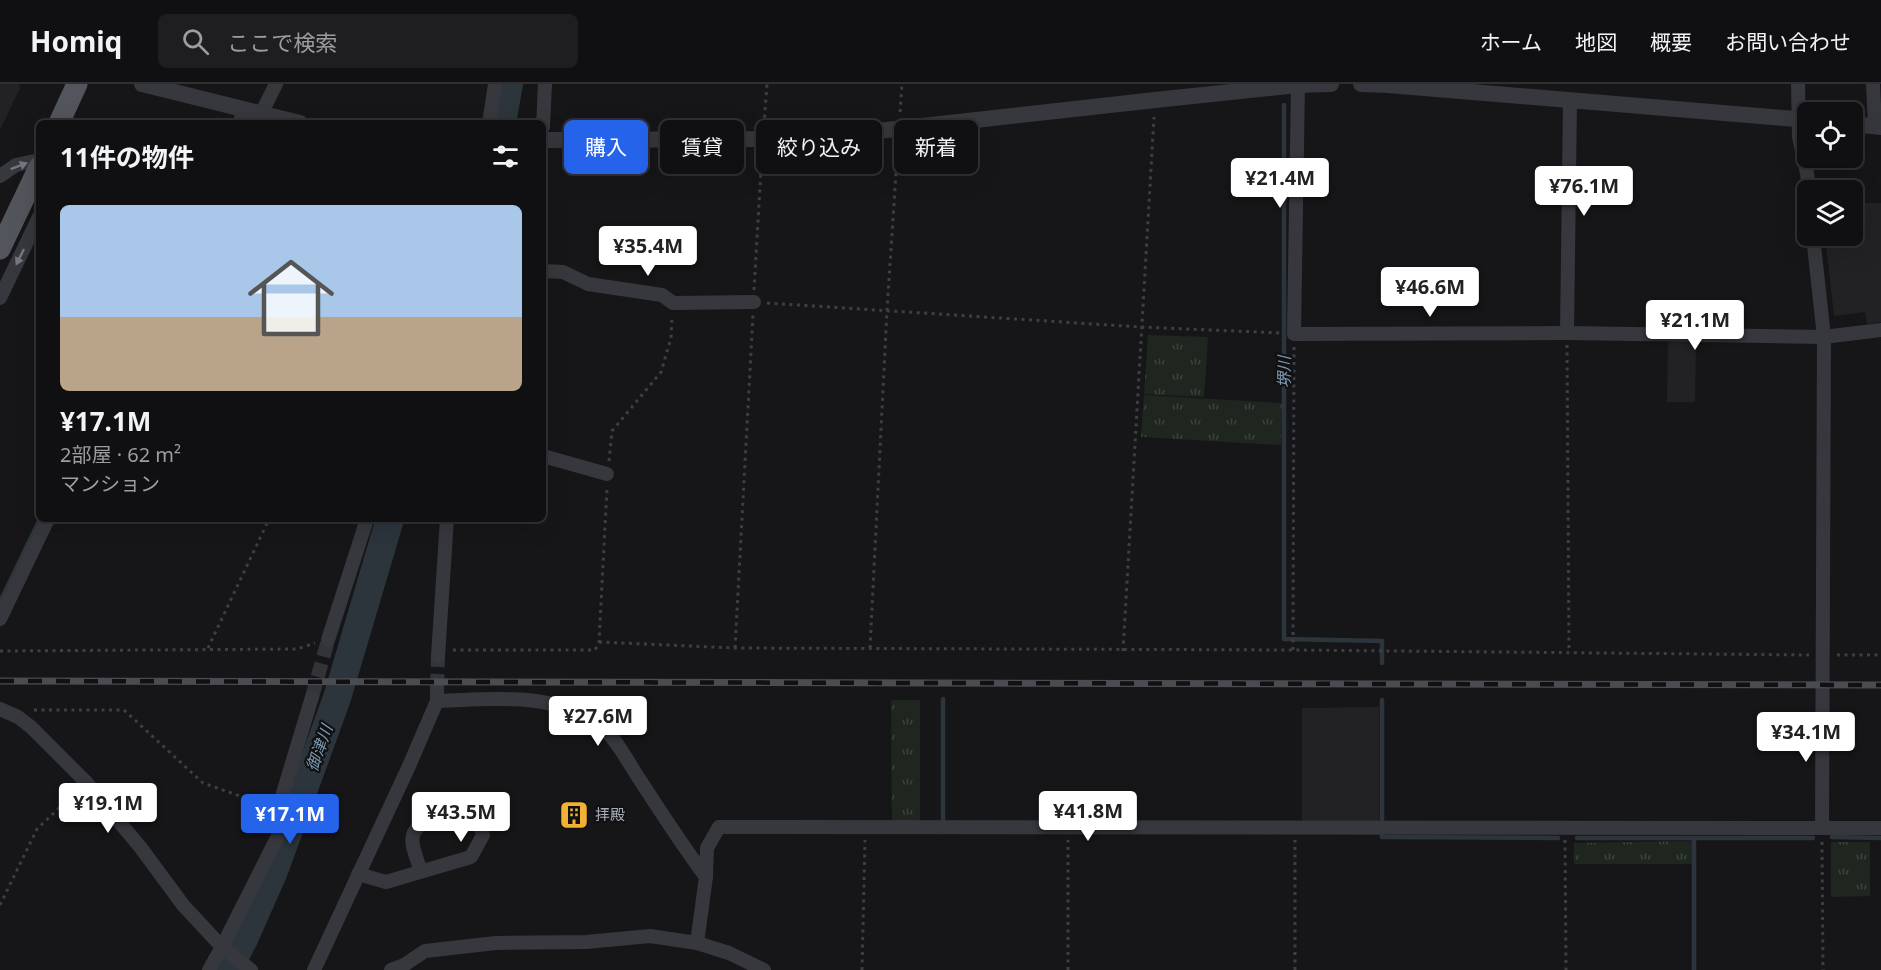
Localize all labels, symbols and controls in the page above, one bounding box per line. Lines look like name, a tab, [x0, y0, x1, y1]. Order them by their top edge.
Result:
search box	[158, 14, 578, 68]
text: Homiq	[30, 22, 122, 60]
icon: search	[179, 25, 212, 58]
text: ここで検索	[227, 27, 337, 57]
text: ホーム	[1480, 28, 1542, 56]
text: 地図	[1575, 28, 1617, 56]
text: 概要	[1650, 28, 1692, 56]
text: お問い合わせ	[1725, 28, 1851, 56]
map controls	[1797, 102, 1863, 246]
button: locate	[1797, 102, 1863, 168]
chip: 購入	[564, 120, 648, 174]
chip: 賃貸	[660, 120, 744, 174]
chip: 絞り込み	[756, 120, 882, 174]
chip: 新着	[894, 120, 978, 174]
text: 11件の物件	[60, 139, 194, 175]
icon: filters	[489, 140, 522, 173]
pin: ¥21.4M	[1231, 158, 1329, 209]
one-way arrow	[10, 161, 28, 171]
text: ¥21.4M	[1245, 164, 1315, 191]
pin: ¥76.1M	[1535, 166, 1633, 217]
text: ¥76.1M	[1549, 172, 1619, 199]
button: layers	[1797, 180, 1863, 246]
pin: ¥35.4M	[599, 226, 697, 277]
text: ¥35.4M	[613, 232, 683, 259]
icon: home	[237, 244, 345, 352]
one-way arrow	[15, 249, 24, 266]
pin: ¥46.6M	[1381, 267, 1479, 318]
text: ¥46.6M	[1395, 273, 1465, 300]
pin: ¥21.1M	[1646, 300, 1744, 351]
text: ¥21.1M	[1660, 306, 1730, 333]
water label: 堺川	[1273, 354, 1295, 388]
text: ¥17.1M	[60, 403, 151, 439]
text: 2部屋 · 62 m²	[60, 441, 181, 468]
text: マンション	[60, 470, 160, 497]
pin: ¥27.6M	[549, 696, 647, 747]
text: ¥27.6M	[563, 702, 633, 729]
pin: ¥34.1M	[1757, 712, 1855, 763]
text: ¥34.1M	[1771, 718, 1841, 745]
water label: 御津川	[300, 720, 338, 774]
pin: ¥19.1M	[59, 783, 157, 834]
text: ¥19.1M	[73, 789, 143, 816]
pin: ¥41.8M	[1039, 791, 1137, 842]
pin: ¥43.5M	[412, 792, 510, 843]
pin: ¥17.1M	[241, 794, 339, 845]
text: ¥41.8M	[1053, 797, 1123, 824]
text: ¥43.5M	[426, 798, 496, 825]
building icon: 拝殿	[558, 799, 590, 831]
text: ¥17.1M	[255, 800, 325, 827]
place label: 拝殿	[595, 804, 625, 824]

